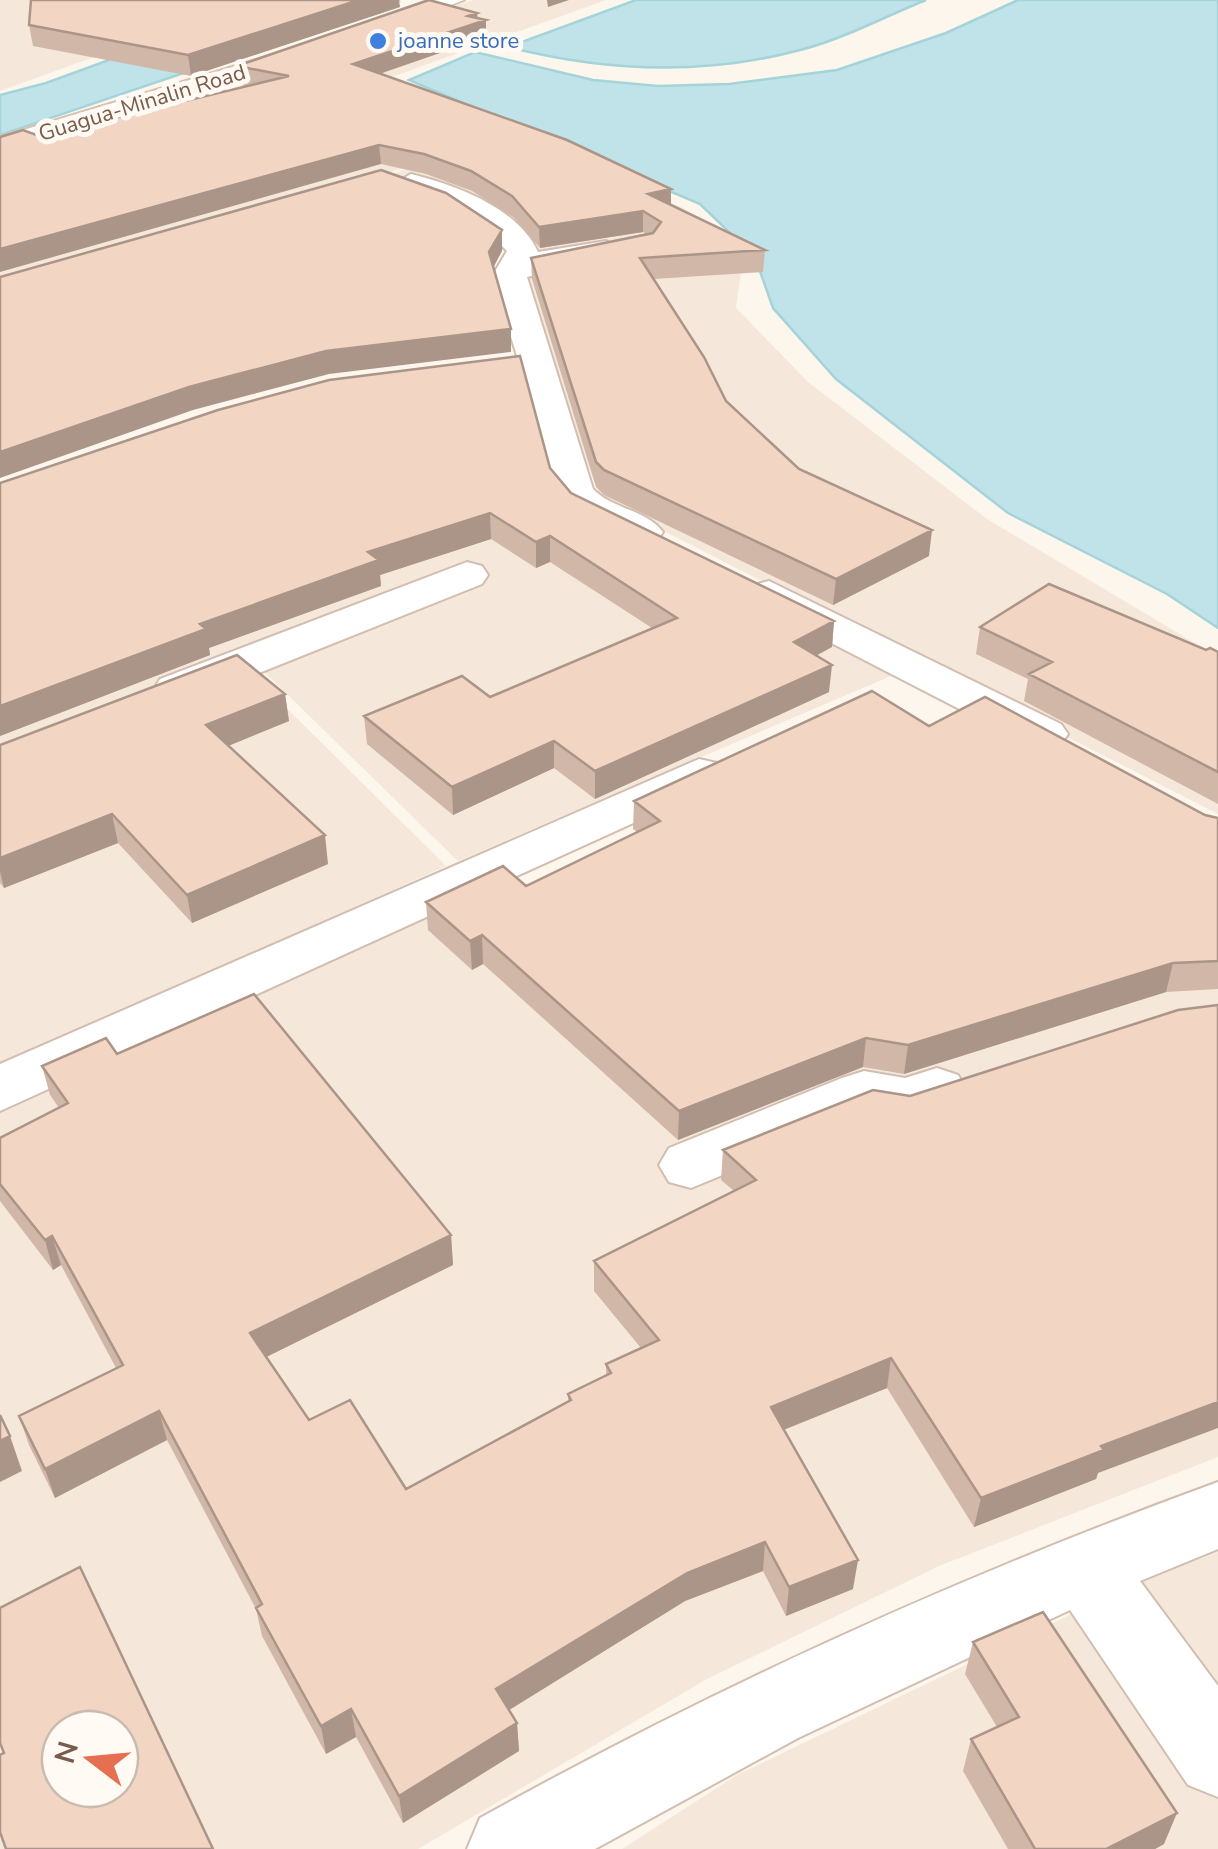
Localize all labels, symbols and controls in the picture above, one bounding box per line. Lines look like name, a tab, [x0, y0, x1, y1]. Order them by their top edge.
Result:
place label: joanne store	[396, 26, 519, 56]
marker: joanne store	[367, 30, 389, 52]
street label: Guagua-Minalin Road	[35, 57, 249, 149]
north arrow	[40, 1709, 140, 1809]
text: N	[46, 1737, 88, 1768]

